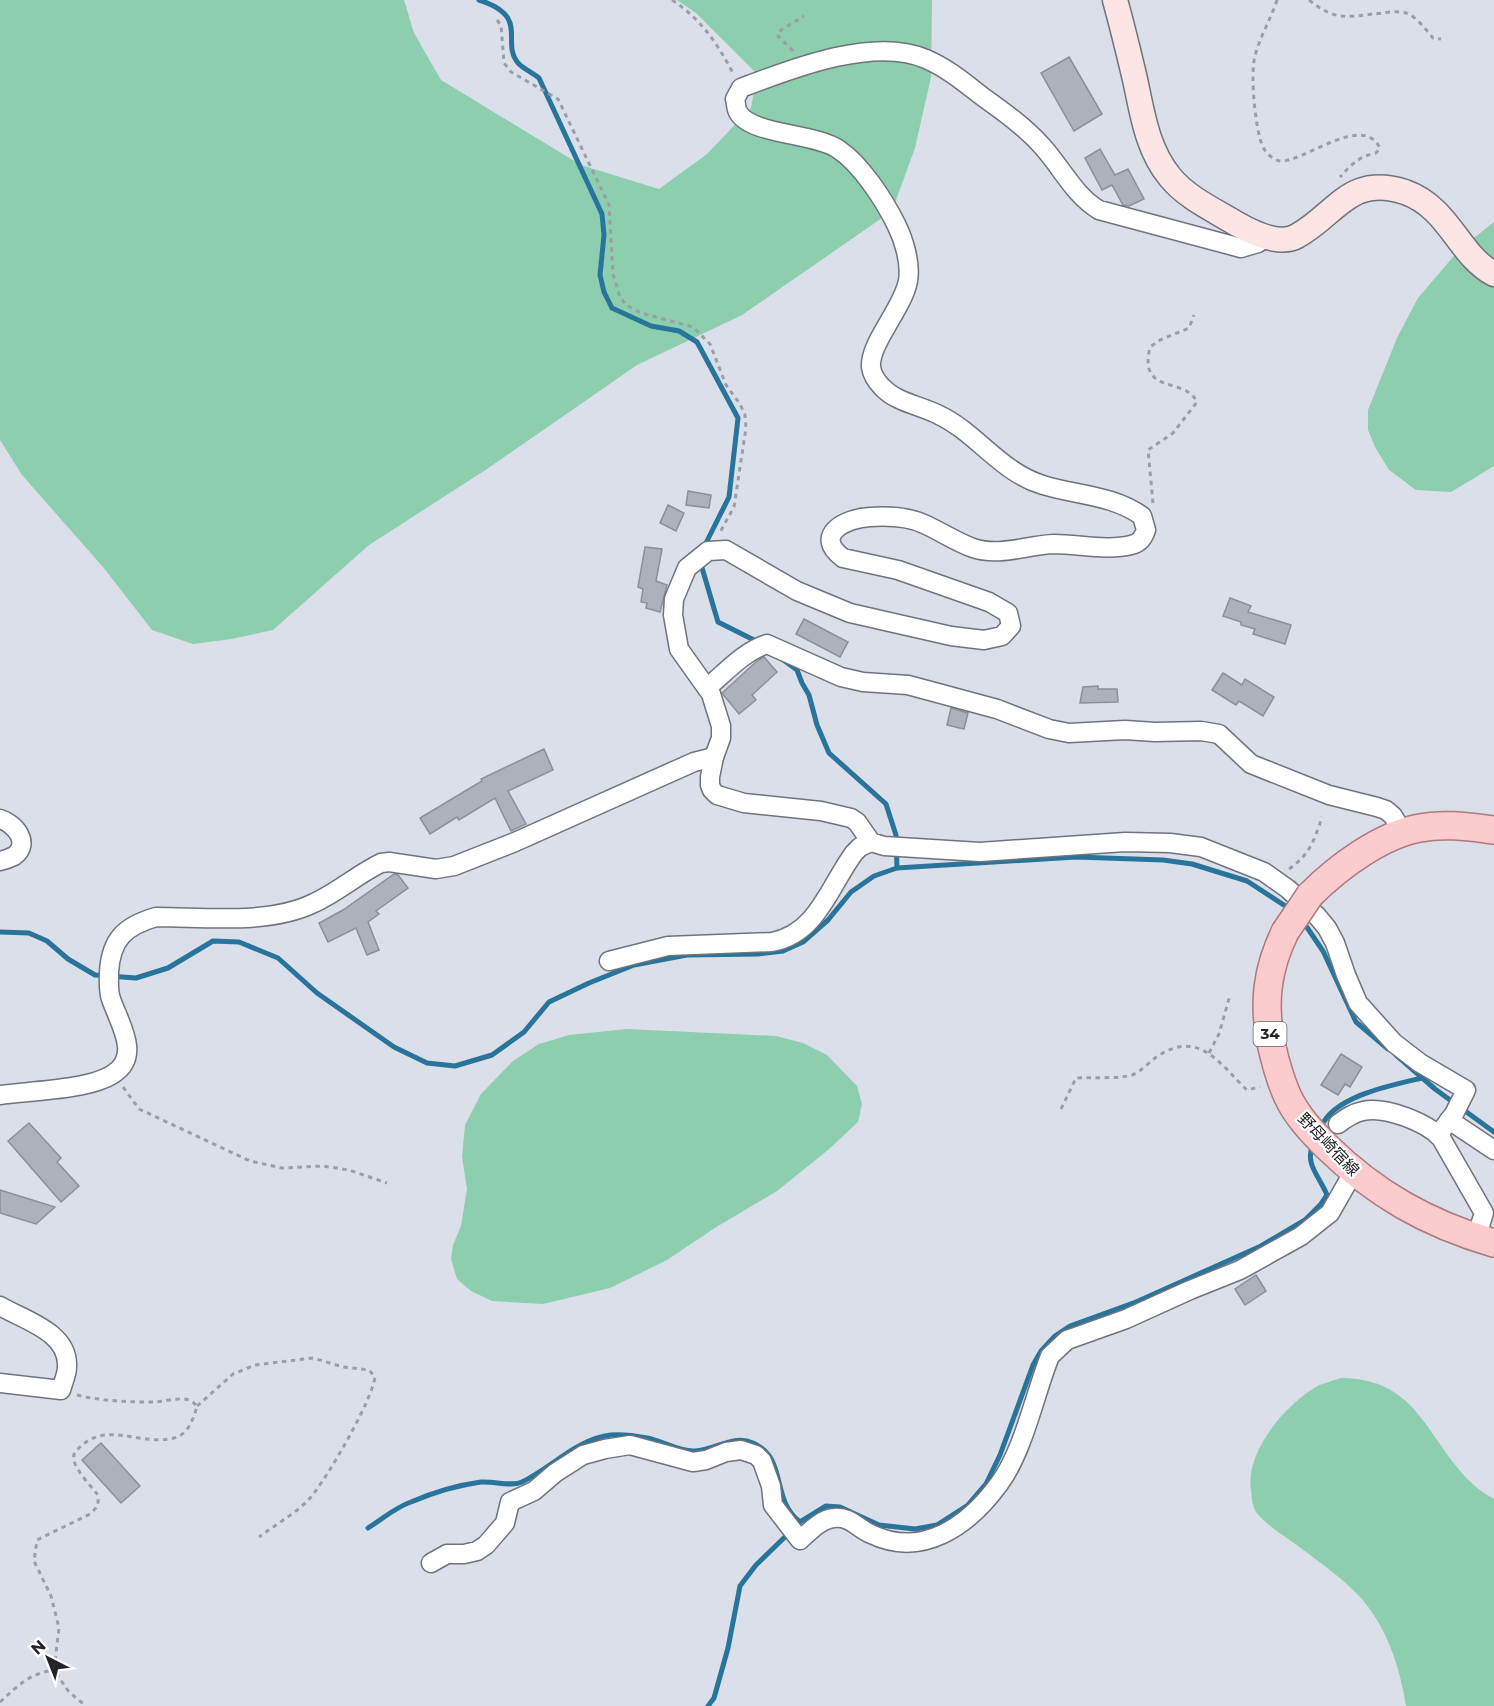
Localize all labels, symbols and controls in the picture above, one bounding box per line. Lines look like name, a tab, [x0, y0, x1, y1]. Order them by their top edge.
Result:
road number: 34	[1254, 1022, 1286, 1046]
street label: 野母崎宿線	[1294, 1109, 1363, 1180]
north arrow	[18, 1628, 78, 1688]
text: N	[27, 1636, 49, 1659]

